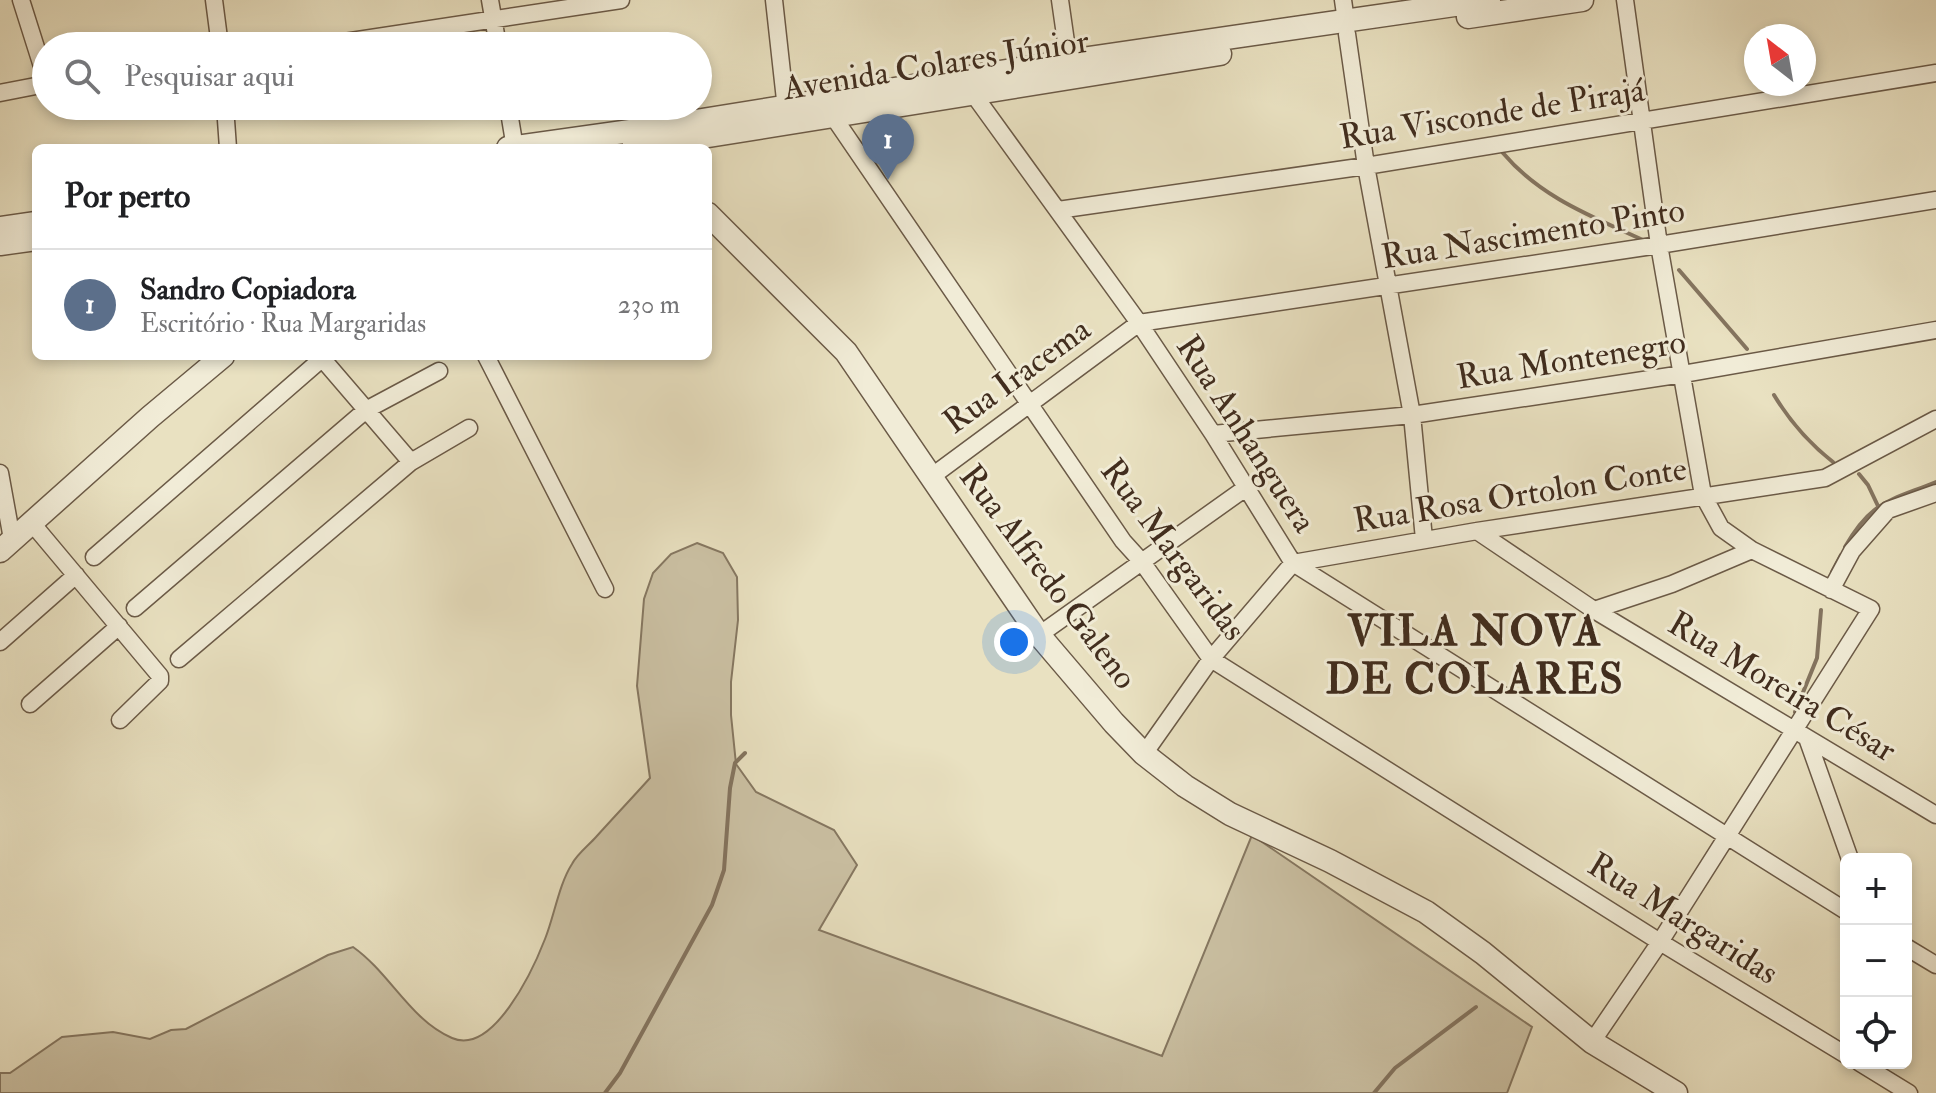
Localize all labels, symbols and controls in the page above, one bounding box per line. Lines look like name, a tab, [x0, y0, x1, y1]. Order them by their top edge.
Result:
street label: Avenida Colares Júnior	[779, 20, 1092, 111]
north arrow	[1744, 24, 1816, 96]
search box	[32, 32, 712, 120]
icon: search	[60, 54, 104, 98]
text: Pesquisar aqui	[124, 58, 294, 95]
street label: Rua Visconde de Pirajá	[1336, 68, 1649, 159]
pin: 1	[862, 114, 914, 180]
text: Por perto	[64, 175, 190, 218]
street label: Rua Nascimento Pinto	[1378, 189, 1688, 279]
text: Sandro Copiadora	[140, 271, 355, 308]
text: 1	[85, 289, 95, 321]
text: 230 m	[618, 289, 680, 321]
text: Escritório · Rua Margaridas	[140, 308, 426, 340]
street label: Rua Iracema	[935, 308, 1100, 444]
street label: Rua Montenegro	[1453, 321, 1689, 399]
street label: Rua Anhanguera	[1166, 327, 1326, 542]
street label: Rua Rosa Ortolon Conte	[1350, 447, 1690, 543]
street label: Rua Margaridas	[1091, 451, 1255, 649]
street label: Rua Alfredo Galeno	[950, 456, 1146, 698]
street label: Rua Moreira César	[1660, 602, 1904, 772]
district label: VILA NOVA DE COLARES	[1325, 606, 1625, 706]
your location	[994, 622, 1034, 662]
street label: Rua Margaridas	[1580, 843, 1786, 995]
map controls	[1840, 853, 1912, 1069]
button: +	[1840, 853, 1912, 925]
button: −	[1840, 925, 1912, 997]
button: locate	[1840, 997, 1912, 1069]

